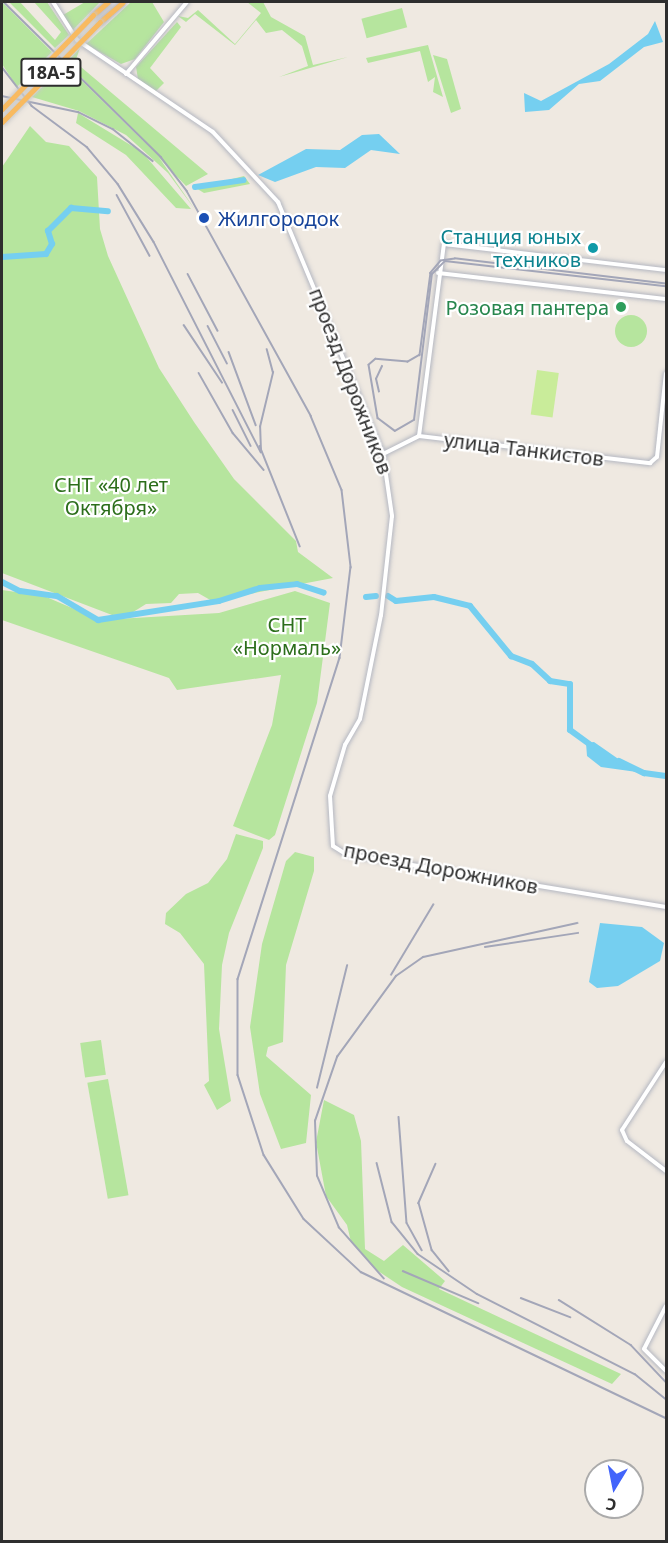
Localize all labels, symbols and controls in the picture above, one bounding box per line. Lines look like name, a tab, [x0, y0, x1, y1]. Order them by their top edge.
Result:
road number: 18А-5	[20, 57, 82, 87]
place label: Жилгородок	[218, 206, 339, 230]
marker: Жилгородок	[195, 209, 213, 227]
place label: Станция юных техников	[440, 225, 581, 272]
marker: Станция юных техников	[586, 241, 600, 255]
street label: проезд Дорожников	[304, 284, 398, 478]
place label: Розовая пантера	[446, 295, 609, 319]
marker: Розовая пантера	[614, 300, 628, 314]
street label: улица Танкистов	[443, 427, 605, 471]
park label: СНТ «40 лет Октября»	[54, 472, 168, 519]
park label: СНТ «Нормаль»	[233, 612, 341, 659]
street label: проезд Дорожников	[342, 837, 540, 899]
north arrow	[584, 1459, 644, 1519]
text: С	[604, 1493, 618, 1516]

